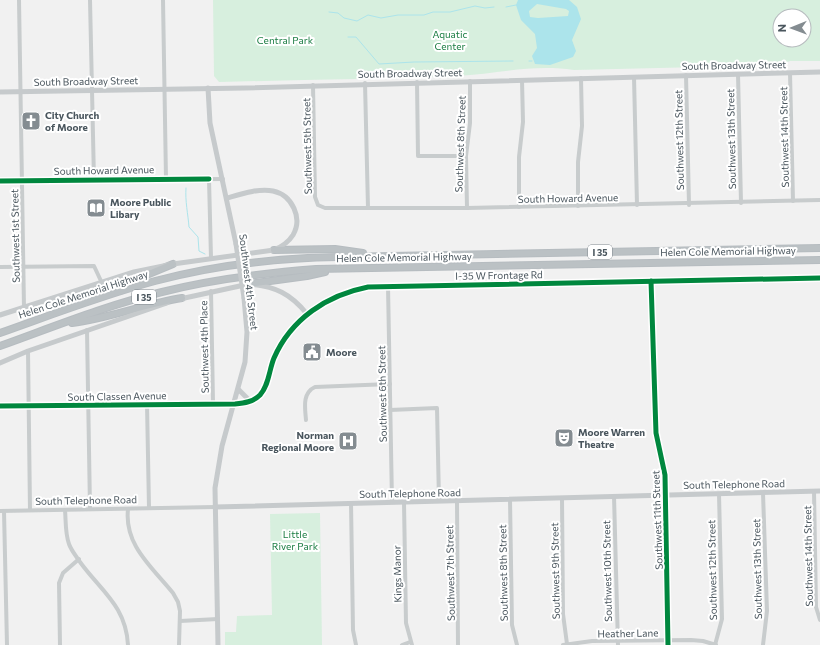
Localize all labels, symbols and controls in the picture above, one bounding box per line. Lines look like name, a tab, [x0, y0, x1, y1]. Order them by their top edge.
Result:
north arrow	[772, 8, 812, 48]
text: N	[775, 24, 788, 32]
park label: Aquatic Center	[433, 28, 468, 52]
park label: Central Park	[257, 34, 314, 46]
street label: South Broadway Street	[681, 58, 787, 72]
street label: South Broadway Street	[357, 66, 463, 80]
street label: South Broadway Street	[33, 74, 139, 88]
street label: Southwest 14th Street	[777, 86, 791, 188]
street label: Southwest 13th Street	[724, 89, 738, 189]
street label: Southwest 12th Street	[672, 90, 686, 190]
street label: Southwest 8th Street	[452, 95, 468, 193]
street label: Southwest 5th Street	[300, 98, 314, 194]
place label: City Church of Moore	[45, 109, 99, 133]
church icon: City Church of Moore	[20, 110, 42, 132]
street label: South Howard Avenue	[54, 163, 154, 177]
street label: Southwest 1st Street	[8, 189, 22, 283]
street label: South Howard Avenue	[518, 191, 618, 205]
place label: Moore Public Libary	[110, 196, 171, 220]
library icon: Moore Public Libary	[85, 197, 107, 219]
street label: Southwest 4th Street	[237, 233, 261, 331]
street label: Helen Cole Memorial Highway	[660, 244, 796, 258]
road number: I 35	[588, 245, 612, 259]
street label: Helen Cole Memorial Highway	[336, 250, 472, 264]
street label: Helen Cole Memorial Highway	[17, 267, 149, 321]
street label: I-35 W Frontage Rd	[455, 268, 543, 282]
road number: I 35	[132, 290, 156, 304]
street label: Southwest 4th Place	[197, 301, 211, 393]
public building icon: Moore	[301, 341, 323, 363]
street label: Southwest 6th Street	[375, 345, 389, 443]
place label: Moore	[326, 346, 357, 358]
street label: South Classen Avenue	[67, 389, 167, 403]
place label: Moore Warren Theatre	[578, 426, 645, 450]
theatre icon: Moore Warren Theatre	[553, 427, 575, 449]
place label: Norman Regional Moore	[261, 429, 334, 453]
hospital icon: Norman Regional Moore	[337, 430, 359, 452]
street label: Southwest 11th Street	[649, 470, 665, 570]
street label: South Telephone Road	[683, 477, 785, 491]
street label: South Telephone Road	[359, 486, 461, 500]
street label: South Telephone Road	[35, 493, 137, 507]
street label: Southwest 14th Street	[801, 505, 815, 607]
street label: Southwest 13th Street	[750, 519, 764, 619]
street label: Southwest 10th Street	[600, 520, 614, 622]
street label: Southwest 12th Street	[705, 520, 719, 620]
street label: Southwest 9th Street	[548, 522, 562, 620]
street label: Southwest 8th Street	[496, 524, 510, 622]
street label: Southwest 7th Street	[443, 525, 457, 621]
park label: Little River Park	[272, 528, 319, 552]
street label: Kings Manor	[391, 545, 403, 603]
street label: Heather Lane	[597, 626, 659, 640]

